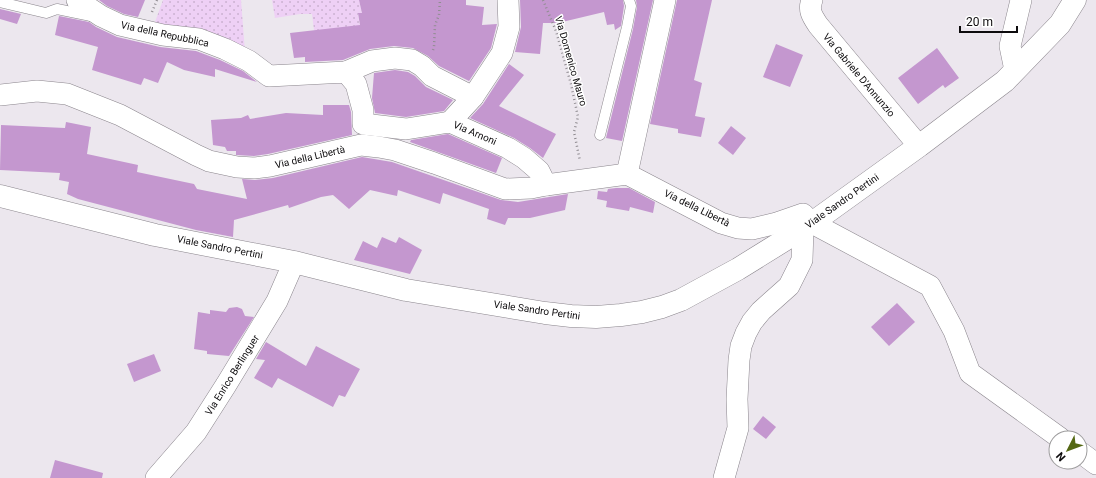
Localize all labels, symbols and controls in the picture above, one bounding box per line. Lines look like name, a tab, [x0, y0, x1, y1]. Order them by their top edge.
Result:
scale bar	[960, 8, 1017, 34]
street label: Via Domenico Mauro	[553, 15, 589, 108]
text: 20 m	[966, 15, 993, 29]
street label: Via della Repubblica	[120, 19, 210, 49]
street label: Via Gabriele D'Annunzio	[821, 31, 897, 119]
street label: Via Arnoni	[452, 119, 498, 147]
street label: Via della Libertà	[274, 144, 346, 170]
street label: Viale Sandro Pertini	[803, 171, 881, 231]
street label: Via della Libertà	[662, 187, 732, 229]
street label: Viale Sandro Pertini	[176, 233, 264, 261]
street label: Viale Sandro Pertini	[493, 298, 581, 322]
street label: Via Enrico Berlinguer	[203, 332, 261, 417]
north arrow	[1048, 430, 1088, 470]
text: N	[1053, 449, 1068, 464]

